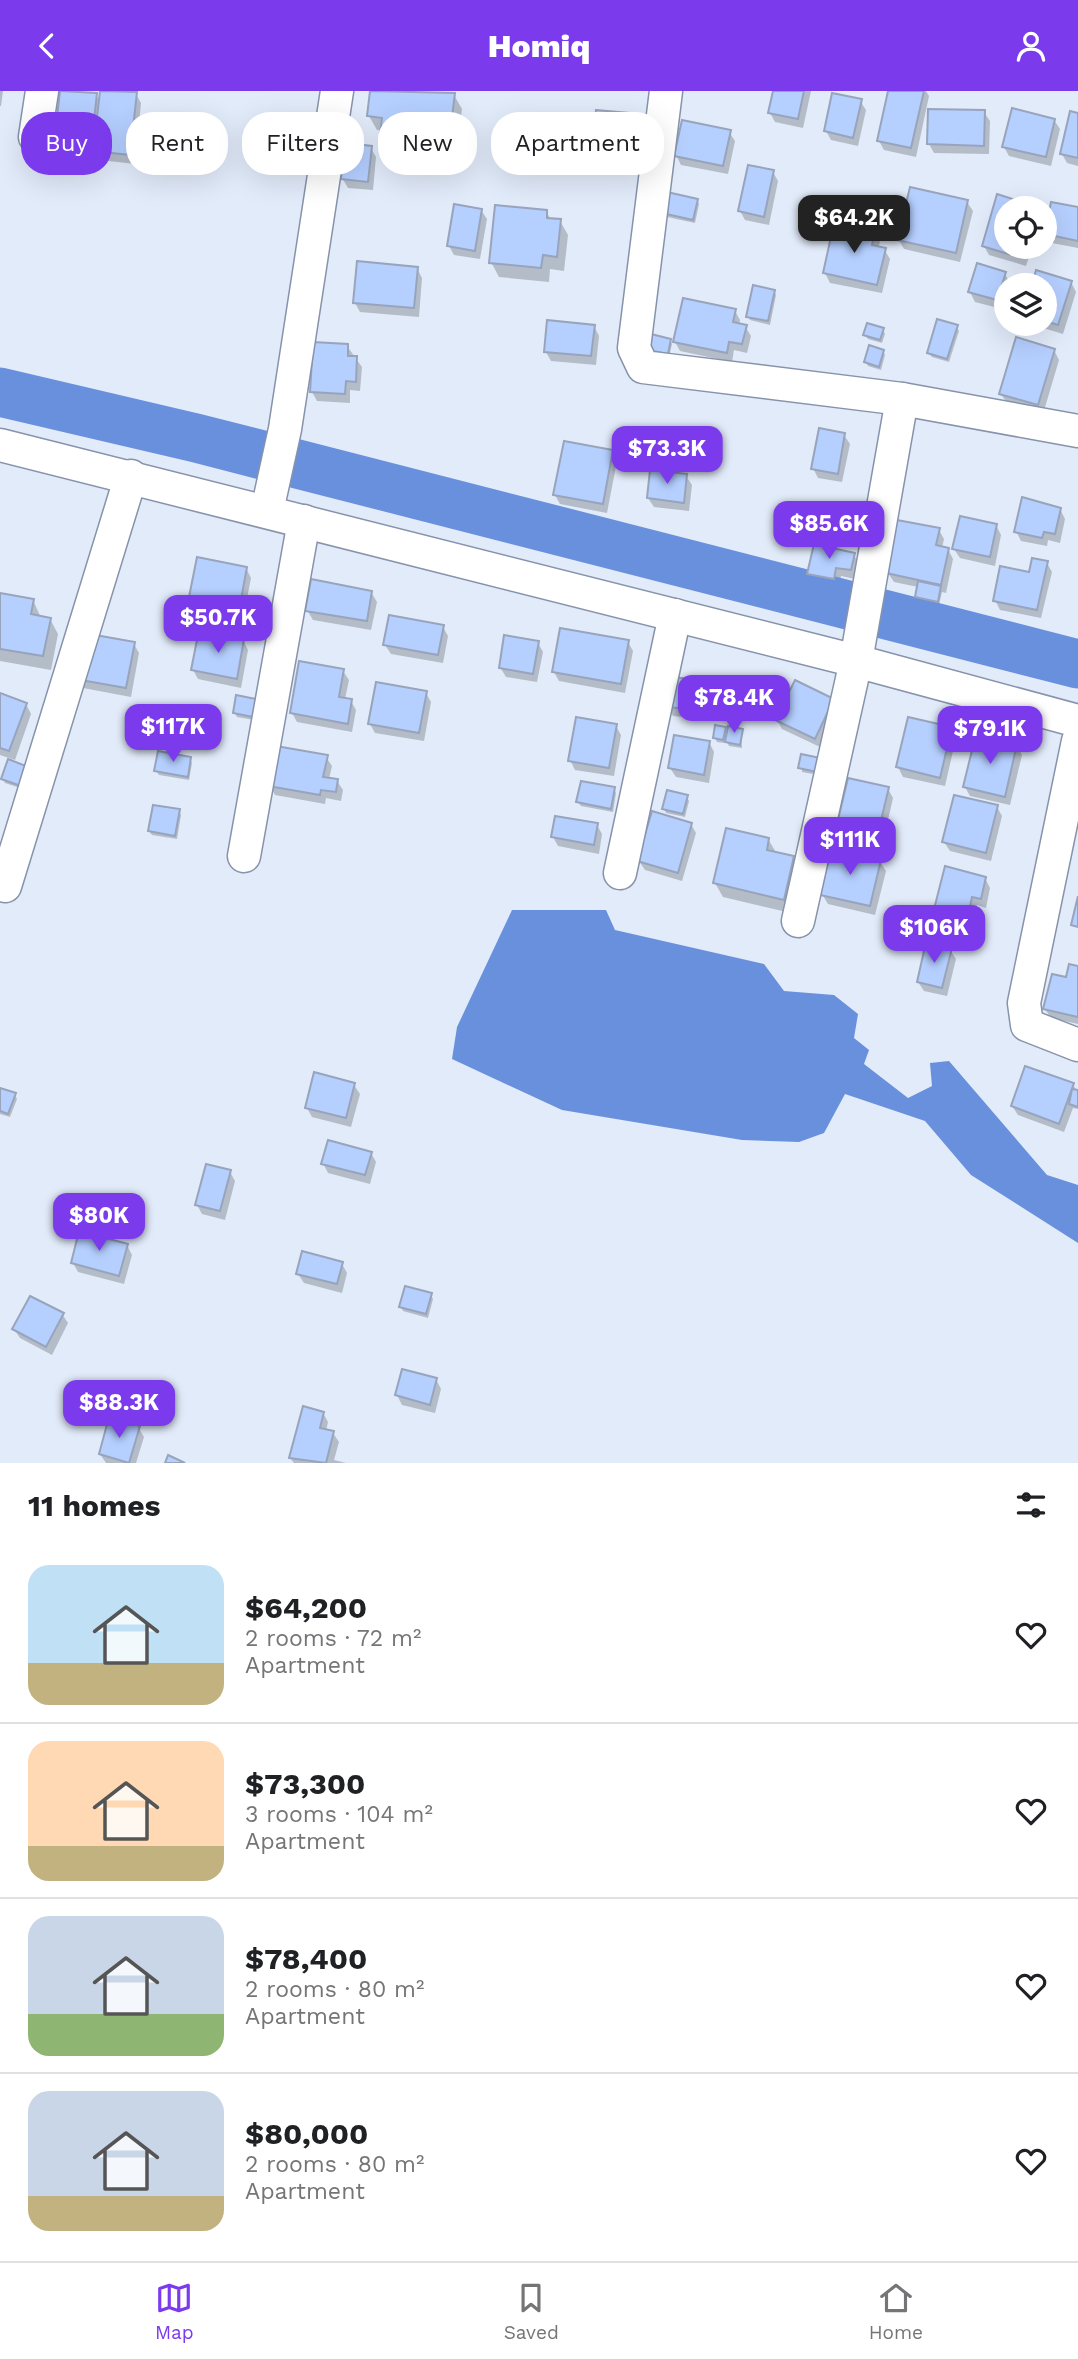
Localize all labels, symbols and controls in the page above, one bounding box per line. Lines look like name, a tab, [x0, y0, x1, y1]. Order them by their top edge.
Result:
icon: back	[28, 27, 66, 65]
text: Homiq	[488, 27, 590, 65]
icon: person	[1012, 27, 1050, 65]
chip: Buy	[21, 112, 112, 175]
chip: Rent	[126, 112, 228, 175]
chip: Filters	[242, 112, 364, 175]
chip: New	[378, 112, 477, 175]
chip: Apartment	[491, 112, 664, 175]
pin: $64.2K	[797, 195, 911, 255]
map controls	[994, 196, 1057, 336]
button: locate	[994, 196, 1057, 259]
text: $64.2K	[814, 204, 894, 231]
button: layers	[994, 273, 1057, 336]
pin: $73.3K	[610, 427, 724, 486]
text: $73.3K	[628, 435, 706, 462]
pin: $85.6K	[772, 501, 886, 561]
text: $85.6K	[789, 510, 869, 537]
pin: $50.7K	[161, 595, 275, 655]
text: $50.7K	[180, 604, 256, 631]
pin: $78.4K	[677, 675, 791, 735]
text: $78.4K	[694, 684, 774, 711]
pin: $117K	[124, 705, 222, 764]
pin: $79.1K	[933, 707, 1047, 766]
text: $117K	[141, 713, 205, 740]
text: $79.1K	[954, 715, 1026, 742]
pin: $111K	[801, 817, 899, 877]
text: $111K	[820, 826, 880, 853]
pin: $106K	[885, 905, 983, 965]
text: $106K	[899, 914, 969, 941]
pin: $80K	[58, 1193, 140, 1253]
text: $80K	[69, 1202, 129, 1229]
pin: $88.3K	[62, 1381, 176, 1440]
text: $88.3K	[79, 1389, 159, 1416]
icon: filters	[1012, 1486, 1050, 1524]
text: 11 homes	[28, 1488, 161, 1523]
text: $64,200	[245, 1590, 367, 1625]
icon: home	[84, 1593, 168, 1677]
icon: heart	[1012, 1616, 1050, 1654]
text: 2 rooms · 72 m²	[245, 1625, 421, 1652]
text: Apartment	[245, 1652, 365, 1679]
text: $73,300	[245, 1766, 365, 1801]
icon: home	[84, 1769, 168, 1853]
icon: heart	[1012, 1792, 1050, 1830]
text: 3 rooms · 104 m²	[245, 1801, 433, 1828]
text: Apartment	[245, 1828, 365, 1855]
text: $78,400	[245, 1941, 367, 1976]
icon: home	[84, 1944, 168, 2028]
icon: heart	[1012, 1967, 1050, 2005]
text: 2 rooms · 80 m²	[245, 1976, 424, 2003]
text: Apartment	[245, 2003, 365, 2030]
text: $80,000	[245, 2116, 368, 2151]
icon: home	[84, 2119, 168, 2203]
icon: heart	[1012, 2142, 1050, 2180]
text: 2 rooms · 80 m²	[245, 2151, 424, 2178]
text: Apartment	[245, 2178, 365, 2205]
tab: Map	[155, 2279, 194, 2344]
tab: Saved	[504, 2279, 559, 2344]
tab: Home	[869, 2279, 923, 2344]

